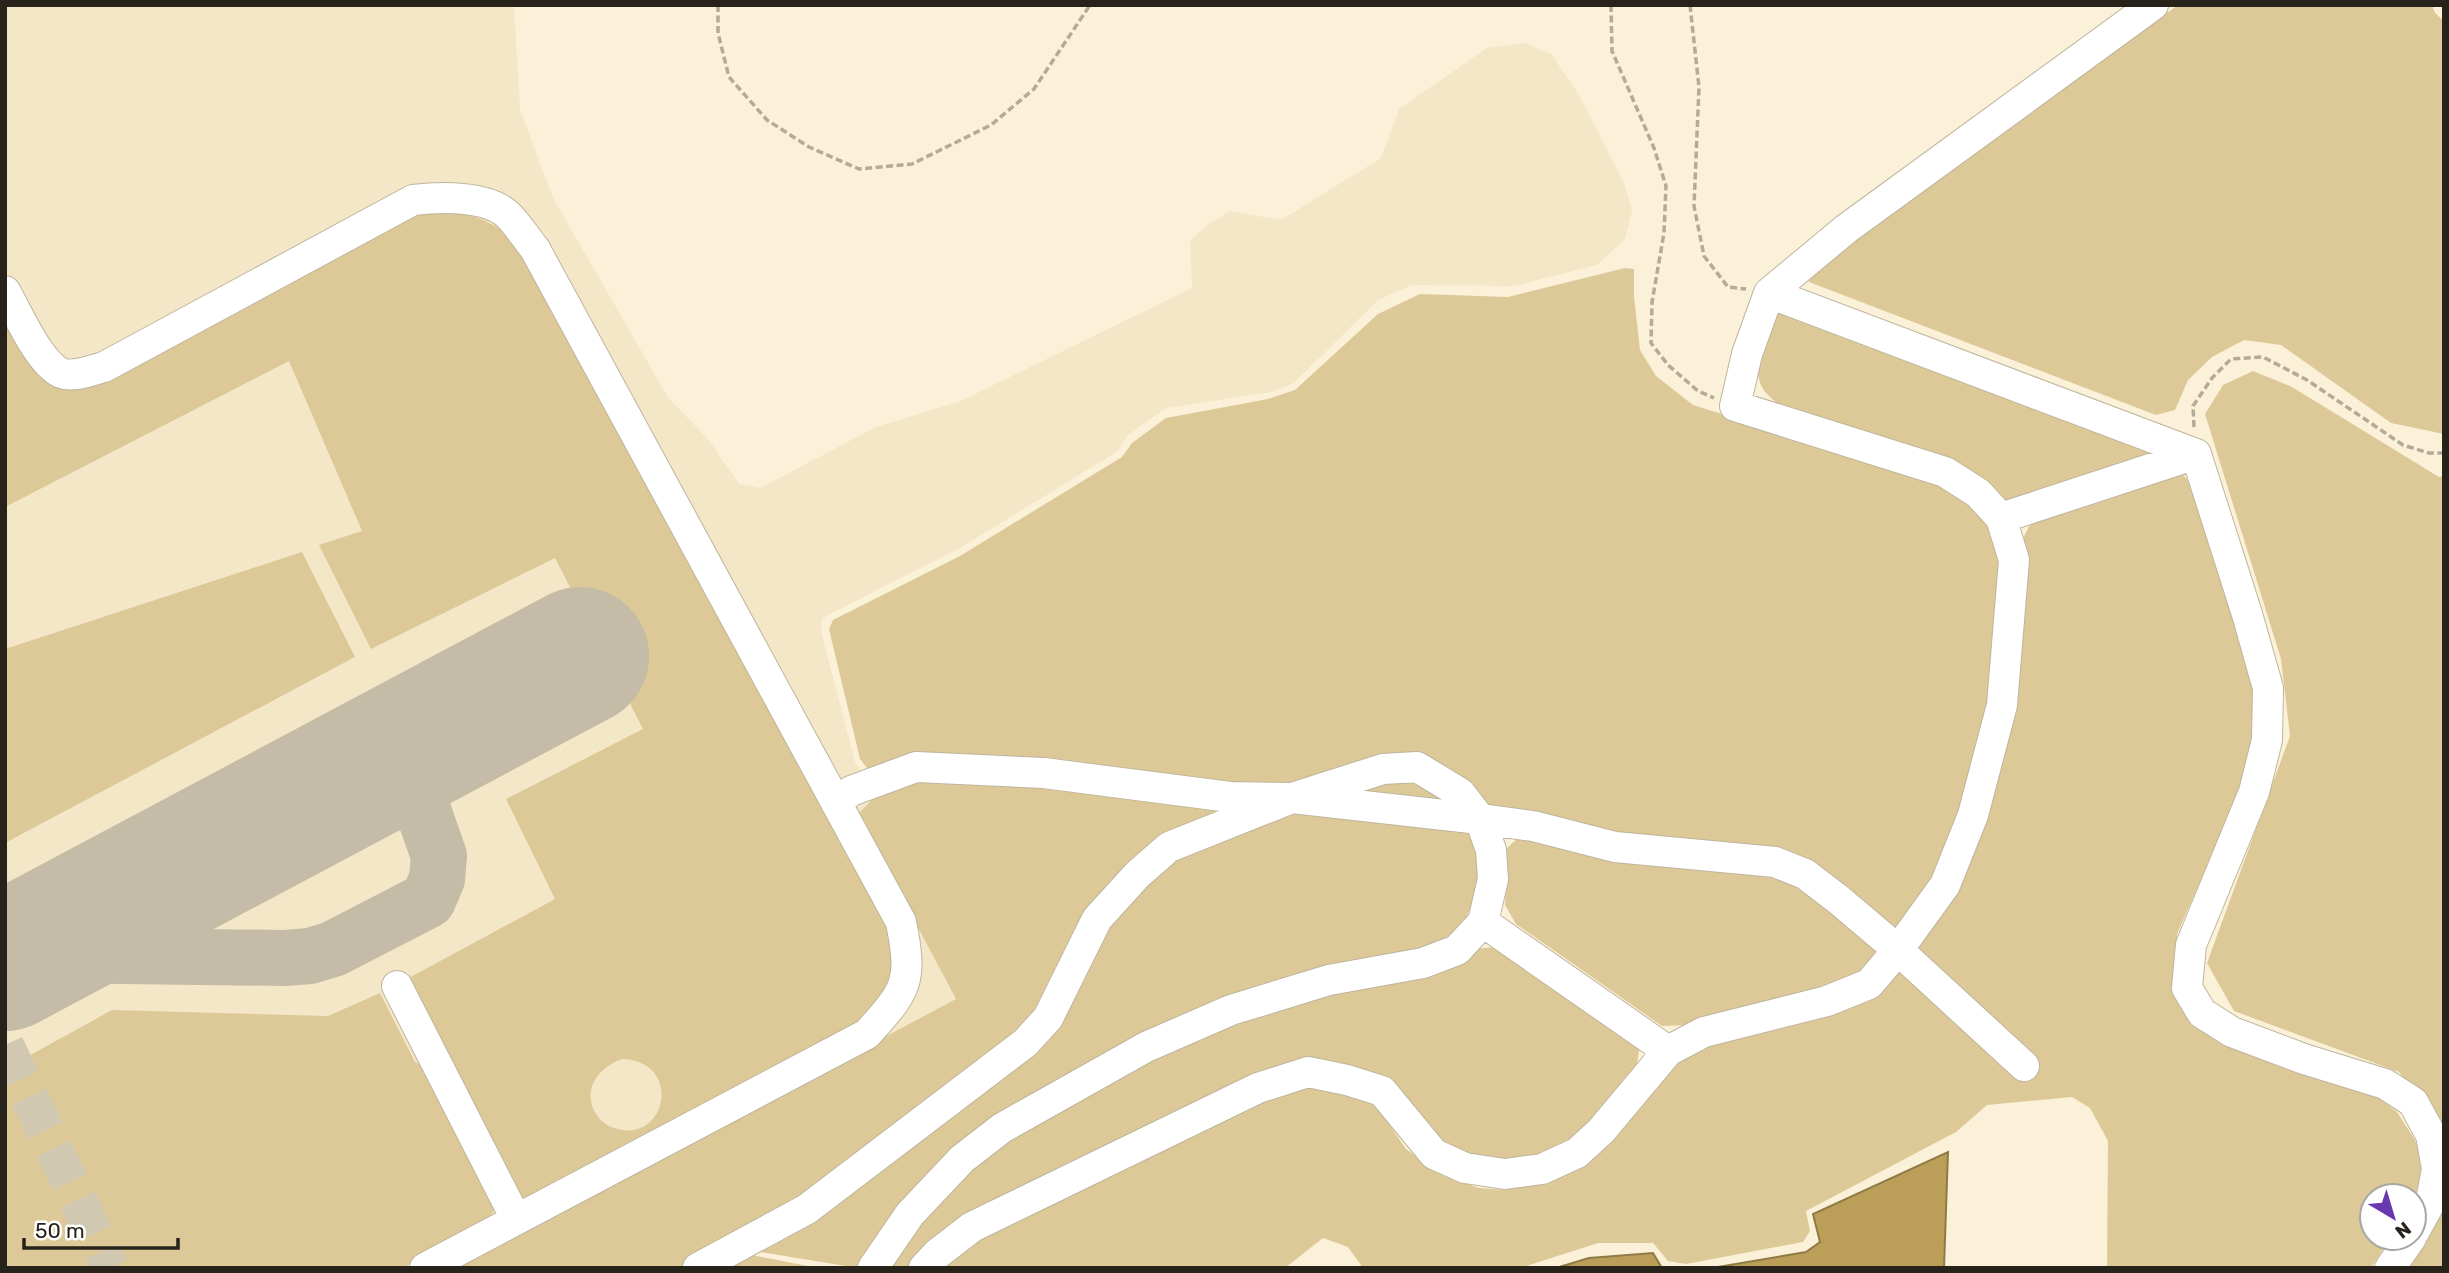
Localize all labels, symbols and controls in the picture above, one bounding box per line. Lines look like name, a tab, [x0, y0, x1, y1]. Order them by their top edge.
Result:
north arrow	[2358, 1182, 2428, 1252]
scale bar	[24, 1206, 178, 1250]
text: N	[2391, 1217, 2416, 1243]
text: 50 m	[35, 1218, 85, 1243]

